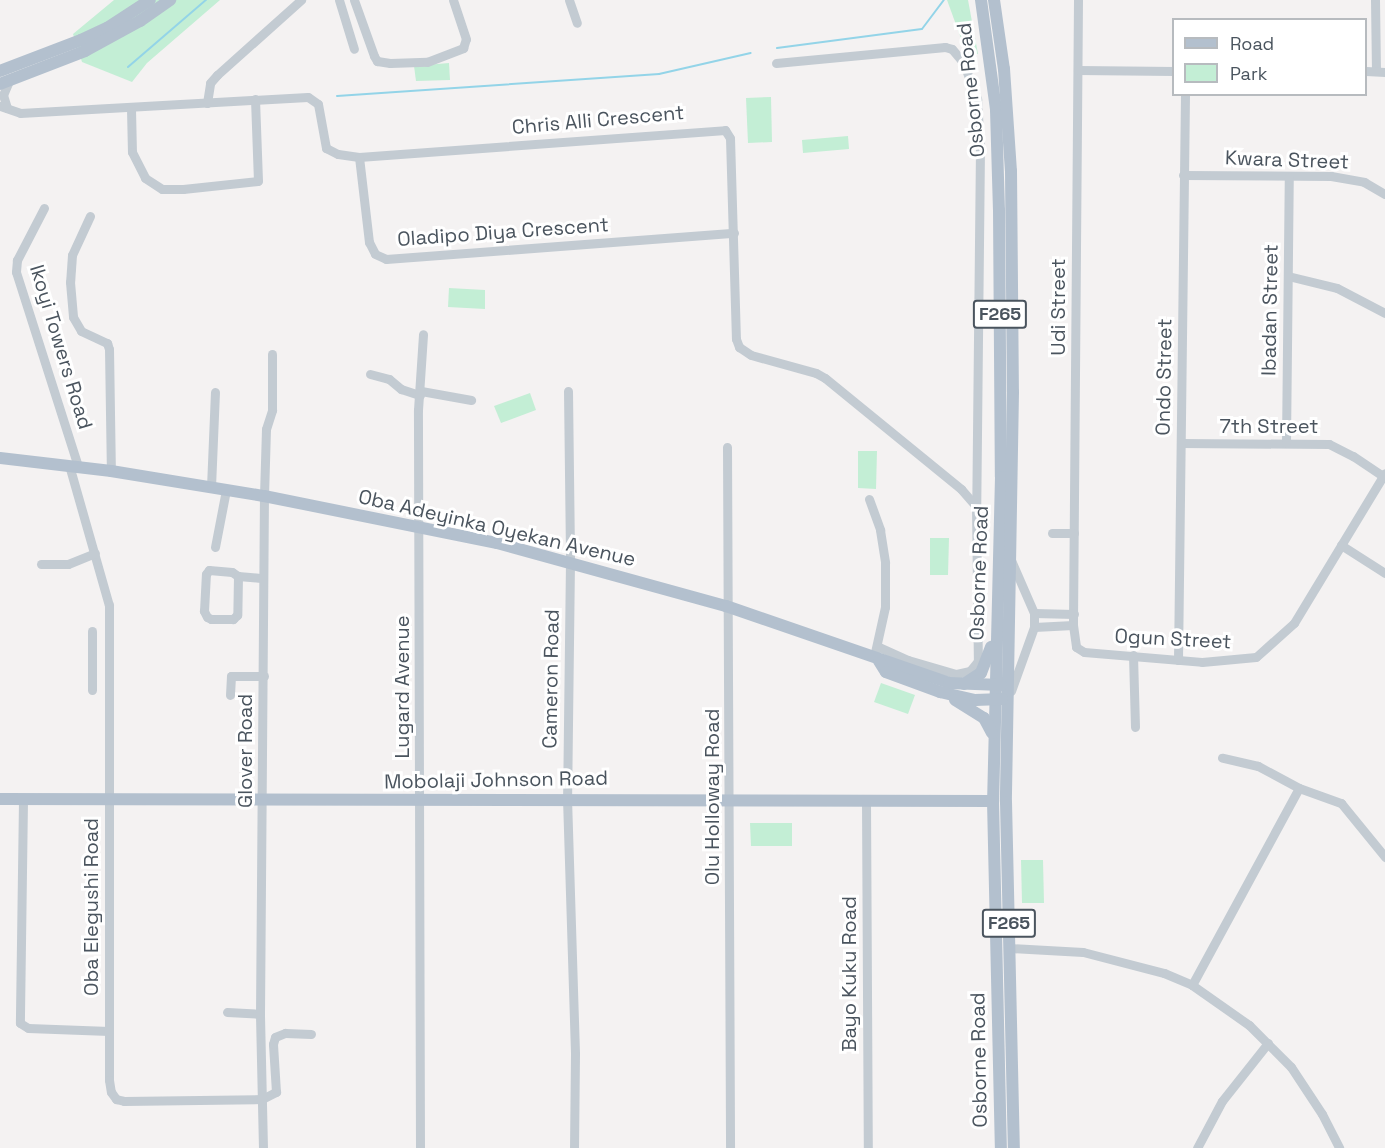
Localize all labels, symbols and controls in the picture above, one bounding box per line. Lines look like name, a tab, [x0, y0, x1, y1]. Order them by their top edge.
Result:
legend	[1172, 18, 1367, 96]
street label: Osborne Road	[952, 22, 990, 158]
text: Road	[1230, 32, 1274, 55]
text: Park	[1230, 62, 1267, 85]
street label: Chris Alli Crescent	[511, 101, 685, 139]
street label: Kwara Street	[1225, 146, 1349, 174]
street label: Oladipo Diya Crescent	[396, 213, 610, 251]
street label: Ibadan Street	[1257, 244, 1283, 376]
street label: Udi Street	[1046, 258, 1070, 356]
street label: Ikoyi Towers Road	[24, 262, 98, 432]
road number: F265	[972, 299, 1028, 329]
street label: Ondo Street	[1151, 318, 1177, 436]
street label: 7th Street	[1219, 414, 1319, 438]
street label: Oba Adeyinka Oyekan Avenue	[356, 484, 638, 572]
street label: Osborne Road	[965, 505, 993, 641]
street label: Cameron Road	[538, 609, 564, 749]
street label: Lugard Avenue	[390, 615, 414, 759]
street label: Ogun Street	[1114, 624, 1232, 654]
street label: Glover Road	[233, 694, 257, 808]
street label: Olu Holloway Road	[700, 709, 724, 885]
street label: Mobolaji Johnson Road	[384, 766, 608, 794]
street label: Oba Elegushi Road	[79, 818, 103, 996]
street label: Bayo Kuku Road	[837, 896, 861, 1052]
road number: F265	[980, 908, 1038, 938]
street label: Osborne Road	[966, 992, 992, 1128]

